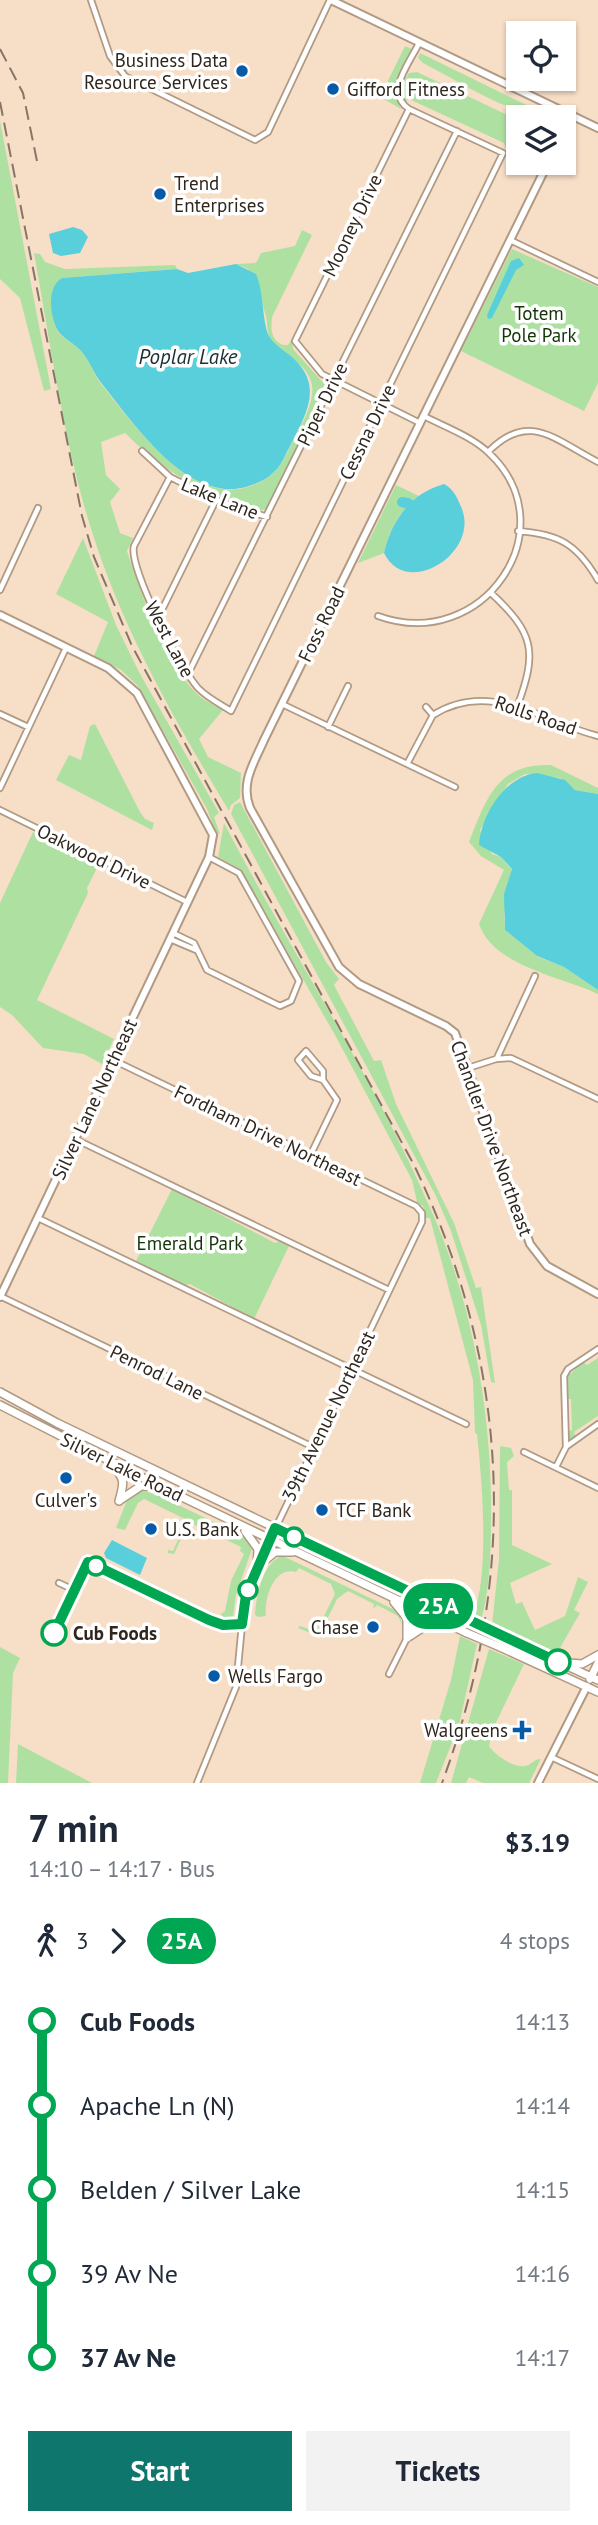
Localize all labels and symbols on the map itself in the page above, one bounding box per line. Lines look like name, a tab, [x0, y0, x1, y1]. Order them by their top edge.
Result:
place label: Business Data Resource Services	[84, 48, 228, 94]
marker: Business Data Resource Services	[234, 63, 250, 79]
place label: Gifford Fitness	[347, 77, 465, 101]
marker: Gifford Fitness	[325, 81, 341, 97]
street label: Mooney Drive	[317, 170, 387, 280]
place label: Trend Enterprises	[174, 171, 264, 217]
marker: Trend Enterprises	[152, 186, 168, 202]
park label: Totem Pole Park	[501, 301, 577, 347]
water label: Poplar Lake	[138, 343, 238, 370]
street label: Piper Drive	[292, 358, 352, 450]
street label: Cessna Drive	[334, 380, 400, 484]
street label: Lake Lane	[178, 472, 262, 524]
street label: Foss Road	[292, 582, 350, 666]
street label: West Lane	[140, 597, 200, 681]
street label: Rolls Road	[492, 690, 580, 740]
street label: Oakwood Drive	[33, 818, 155, 894]
street label: Silver Lane Northeast	[46, 1014, 142, 1183]
street label: Chandler Drive Northeast	[445, 1037, 539, 1239]
street label: Fordham Drive Northeast	[171, 1079, 366, 1191]
park label: Emerald Park	[137, 1231, 243, 1255]
street label: 39th Avenue Northeast	[276, 1326, 380, 1505]
street label: Penrod Lane	[106, 1339, 208, 1405]
street label: Silver Lake Road	[57, 1427, 187, 1507]
marker: Culver's	[58, 1470, 74, 1486]
place label: Culver's	[35, 1488, 97, 1512]
place label: TCF Bank	[336, 1498, 411, 1522]
marker: TCF Bank	[314, 1502, 330, 1518]
place label: U.S. Bank	[165, 1517, 239, 1541]
marker: U.S. Bank	[143, 1521, 159, 1537]
unlabelled marker	[284, 1527, 304, 1547]
unlabelled marker	[86, 1556, 106, 1576]
unlabelled marker	[238, 1580, 258, 1600]
line badge: 25A	[398, 1583, 478, 1629]
place label: Chase	[311, 1615, 359, 1639]
marker: Chase	[365, 1619, 381, 1635]
marker: Cub Foods	[41, 1620, 67, 1646]
place label: Cub Foods	[73, 1621, 157, 1645]
unlabelled marker	[545, 1649, 571, 1675]
place label: Wells Fargo	[228, 1664, 323, 1688]
marker: Wells Fargo	[206, 1668, 222, 1684]
place label: Walgreens	[424, 1718, 508, 1742]
marker: Walgreens	[514, 1722, 530, 1738]

